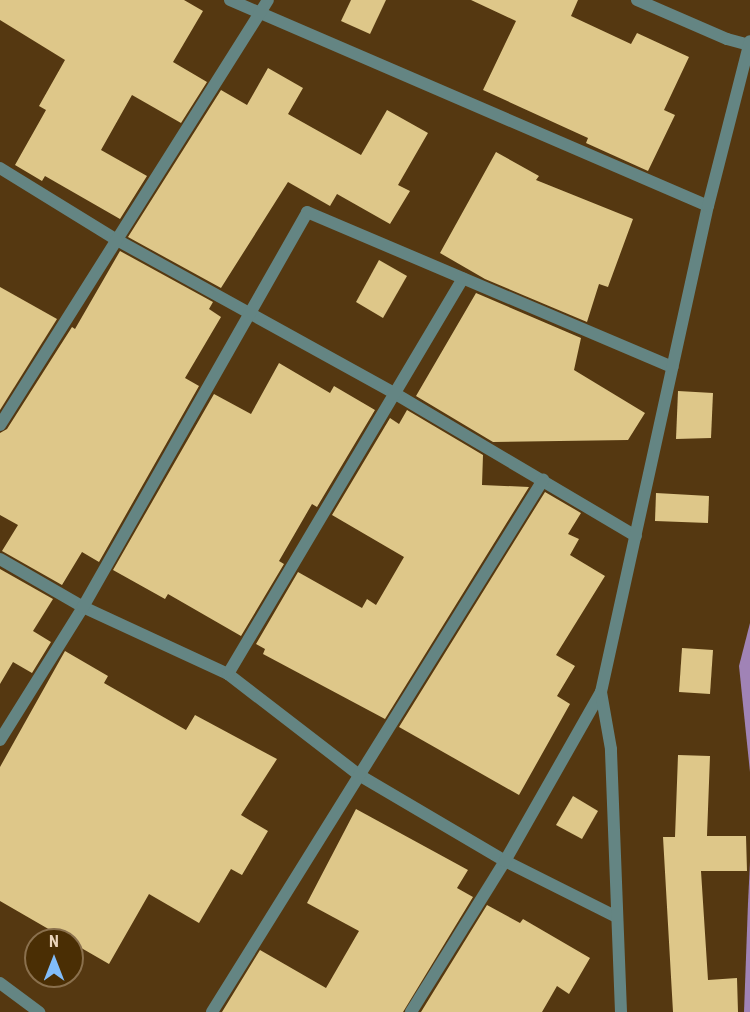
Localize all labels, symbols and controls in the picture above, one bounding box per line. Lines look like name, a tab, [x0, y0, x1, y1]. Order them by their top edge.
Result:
north arrow	[24, 928, 84, 988]
text: N	[49, 932, 59, 951]

